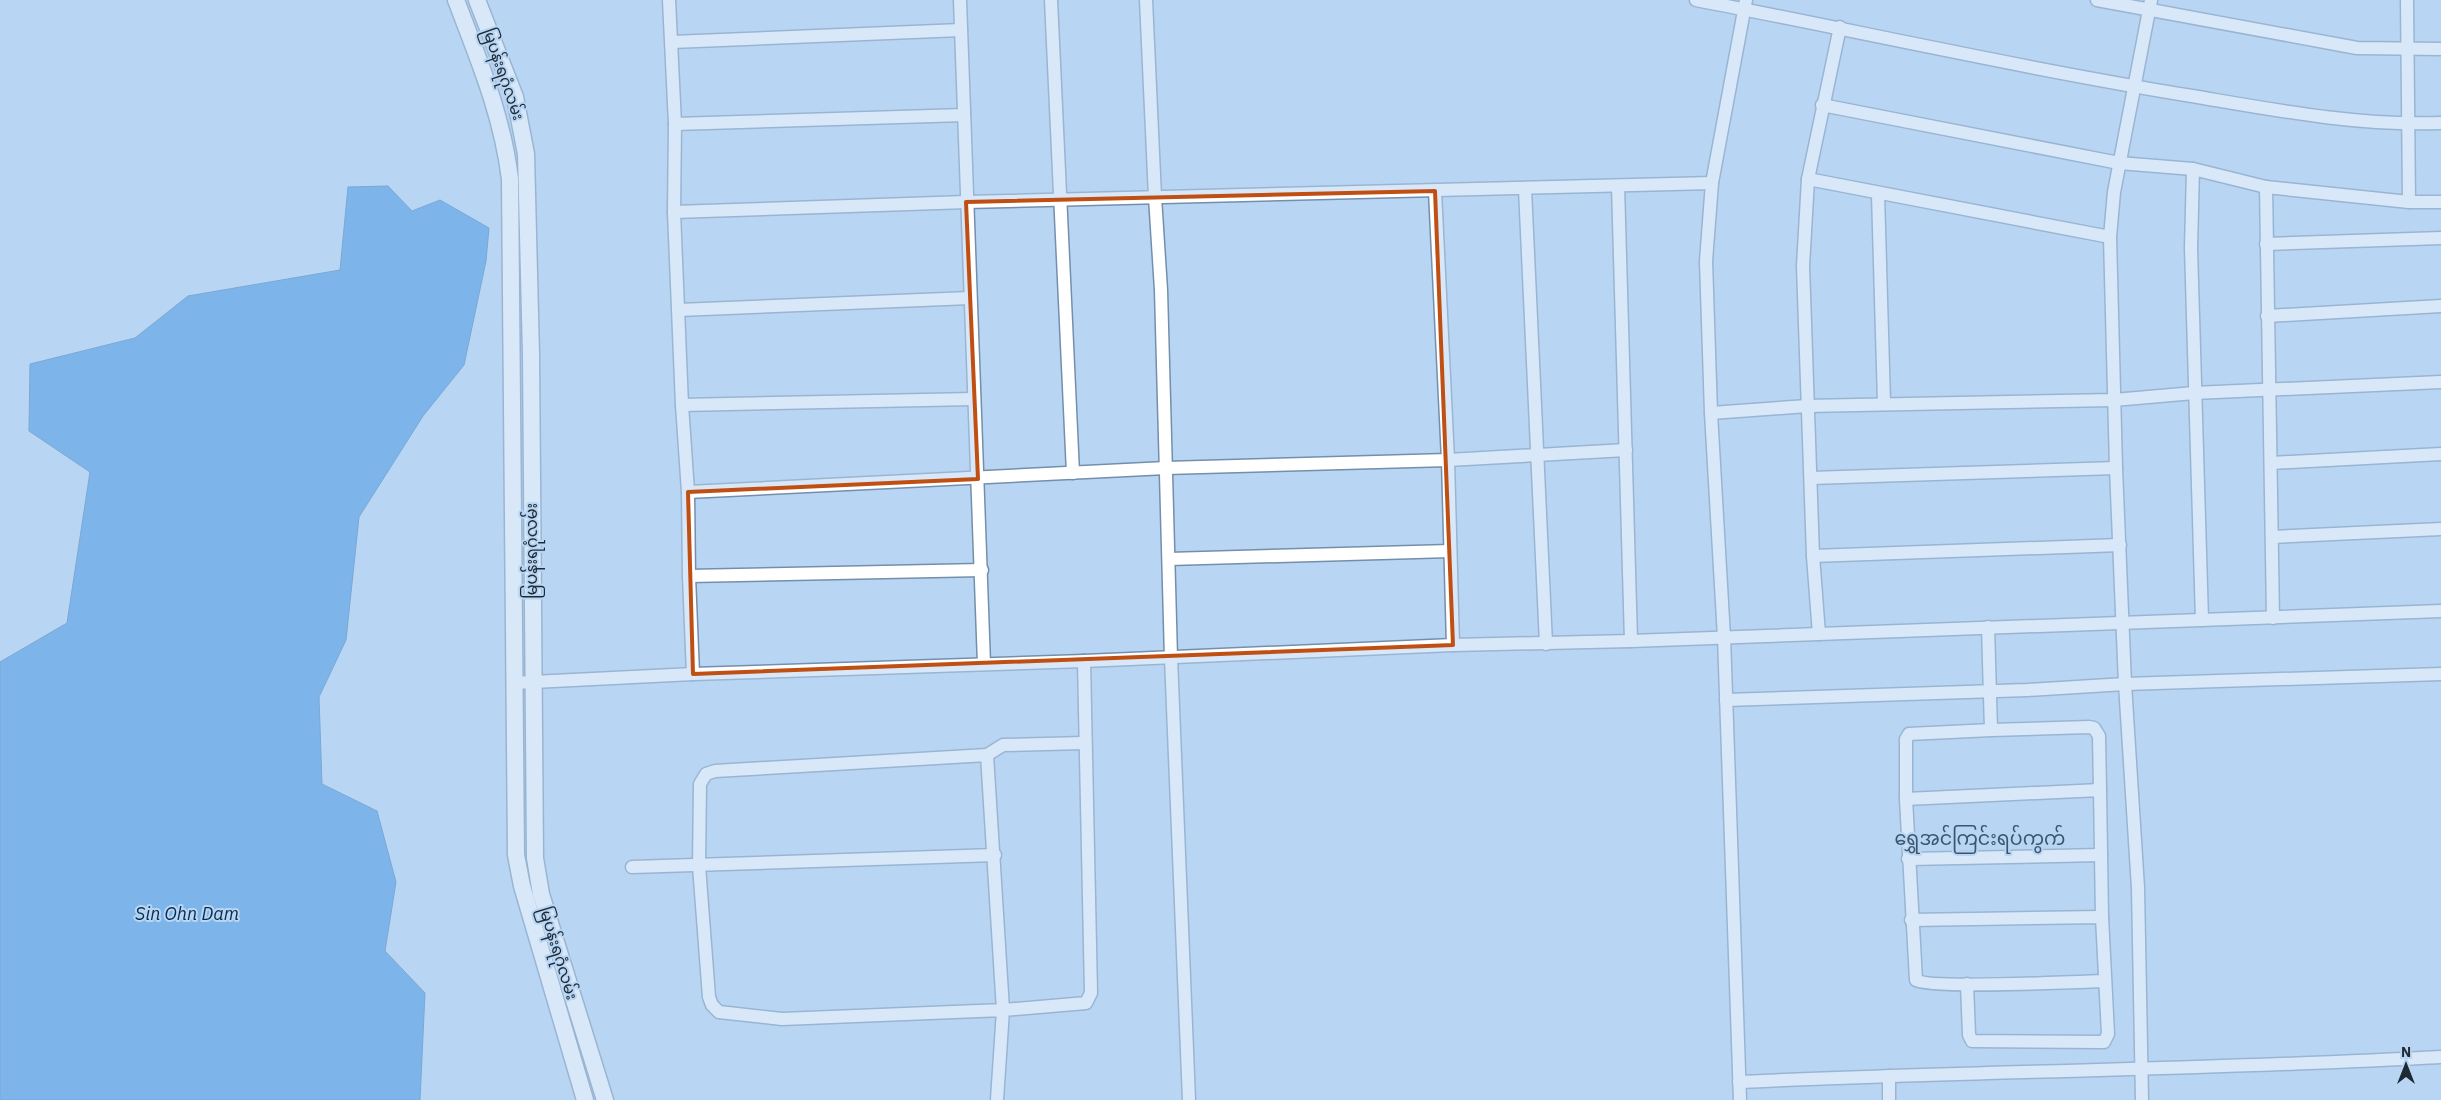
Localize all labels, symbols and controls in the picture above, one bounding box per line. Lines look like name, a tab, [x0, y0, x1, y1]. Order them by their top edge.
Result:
street label: မြပန်းရဂုံလမ်း	[474, 25, 530, 124]
street label: မြပန်းရဂုံလမ်း	[520, 503, 546, 599]
district label: ရွှေအင်ကြင်းရပ်ကွက်	[1895, 824, 2065, 854]
water label: Sin Ohn Dam	[135, 902, 239, 925]
street label: မြပန်းရဂုံလမ်း	[531, 904, 584, 1003]
north arrow	[2381, 1040, 2431, 1090]
text: N	[2401, 1043, 2411, 1061]

